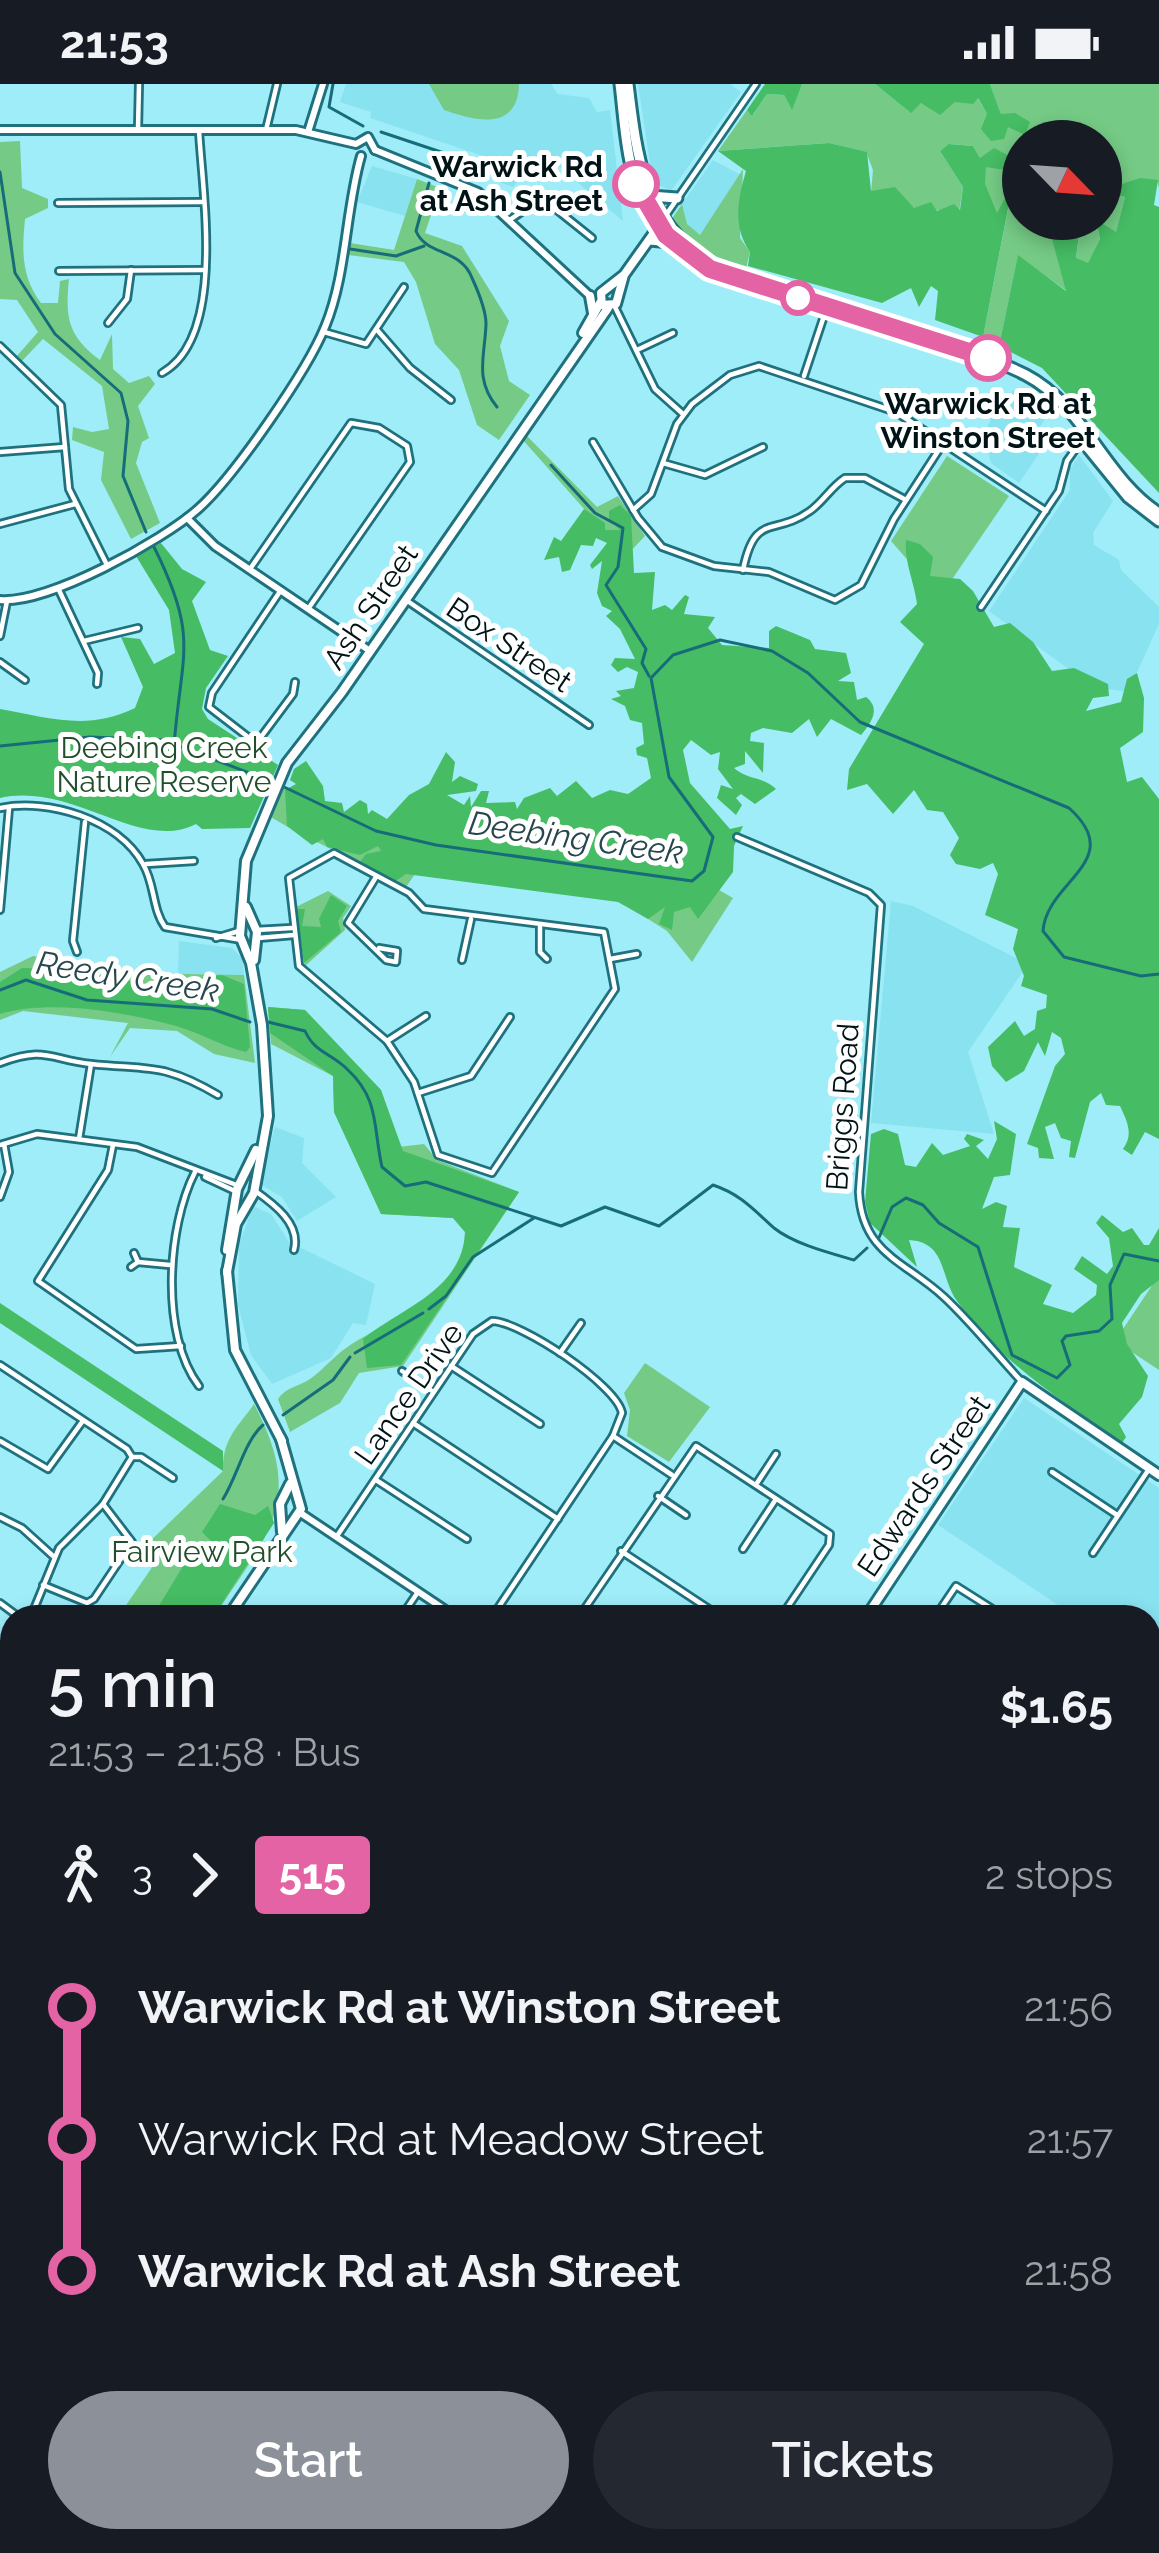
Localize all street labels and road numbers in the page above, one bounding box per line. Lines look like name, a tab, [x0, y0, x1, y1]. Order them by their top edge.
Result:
street label: Ash Street	[316, 538, 425, 676]
street label: Box Street	[440, 590, 578, 699]
street label: Briggs Road	[819, 1022, 866, 1192]
street label: Lance Drive	[347, 1316, 470, 1471]
street label: Edwards Street	[850, 1389, 997, 1583]

